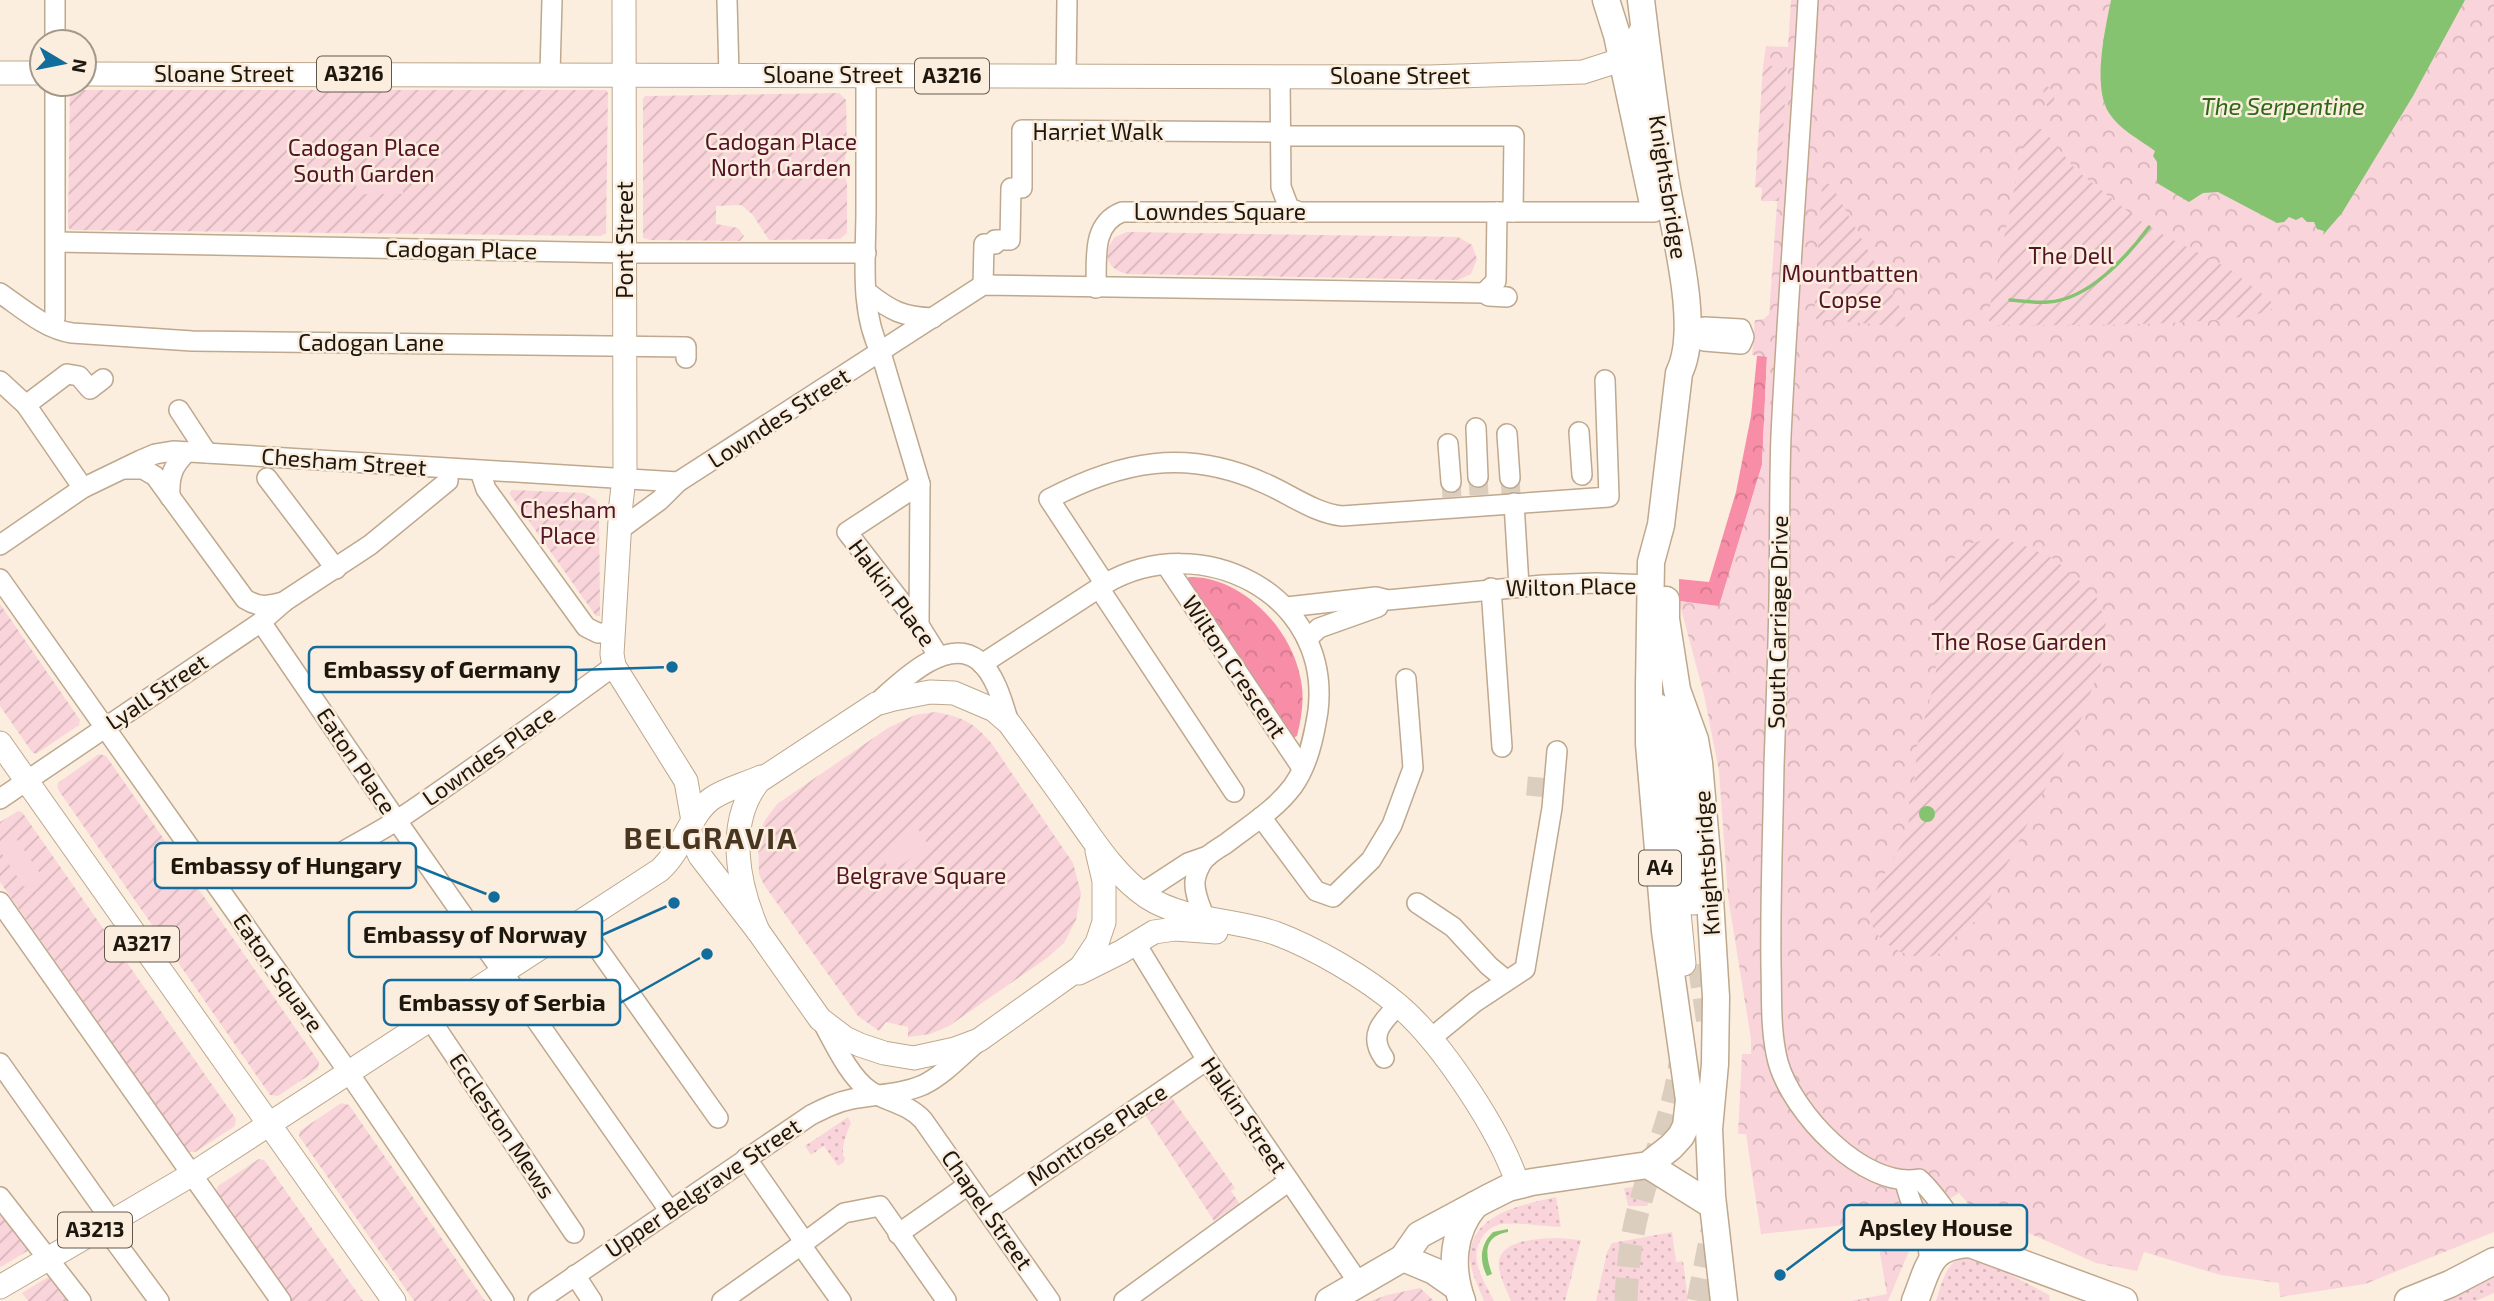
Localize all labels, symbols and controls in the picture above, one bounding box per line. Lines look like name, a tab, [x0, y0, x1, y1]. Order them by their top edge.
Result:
north arrow	[28, 28, 98, 98]
road number: A3216	[317, 56, 391, 92]
text: N	[68, 57, 93, 75]
road number: A3216	[915, 58, 989, 94]
street label: Sloane Street	[154, 59, 294, 87]
street label: Sloane Street	[763, 60, 903, 88]
street label: Sloane Street	[1330, 61, 1470, 89]
water label: The Serpentine	[2201, 91, 2365, 120]
street label: Knightsbridge	[1644, 113, 1694, 261]
street label: Harriet Walk	[1033, 117, 1164, 145]
park label: Cadogan Place North Garden	[705, 127, 857, 181]
park label: Cadogan Place South Garden	[288, 133, 440, 187]
street label: Pont Street	[610, 181, 638, 299]
street label: Lowndes Square	[1134, 197, 1306, 225]
street label: Cadogan Place	[385, 234, 537, 264]
park label: The Dell	[2028, 241, 2114, 269]
park label: Mountbatten Copse	[1781, 259, 1919, 313]
street label: Cadogan Lane	[298, 328, 444, 356]
street label: Lowndes Street	[702, 361, 855, 473]
street label: Chesham Street	[260, 441, 428, 481]
park label: Chesham Place	[520, 495, 616, 549]
street label: South Carriage Drive	[1761, 515, 1793, 729]
street label: Halkin Place	[843, 533, 942, 652]
street label: Wilton Place	[1505, 571, 1637, 601]
street label: Wilton Crescent	[1177, 590, 1293, 743]
park label: The Rose Garden	[1931, 627, 2107, 655]
street label: Lyall Street	[100, 647, 213, 736]
callout: Embassy of Germany	[309, 647, 576, 692]
text: Embassy of Germany	[323, 654, 561, 683]
street label: Lowndes Place	[417, 699, 560, 811]
street label: Eaton Place	[311, 702, 403, 819]
street label: Knightsbridge	[1687, 789, 1725, 937]
district label: BELGRAVIA	[623, 819, 799, 855]
callout: Embassy of Hungary	[155, 843, 416, 888]
text: Embassy of Hungary	[170, 850, 402, 879]
road number: A4	[1639, 850, 1681, 886]
park label: Belgrave Square	[836, 861, 1006, 889]
street label: Eaton Square	[228, 908, 330, 1037]
callout: Embassy of Norway	[349, 912, 602, 957]
text: Embassy of Norway	[363, 919, 588, 948]
road number: A3217	[105, 926, 179, 962]
callout: Embassy of Serbia	[384, 980, 620, 1025]
text: Embassy of Serbia	[398, 987, 606, 1016]
street label: Eccleston Mews	[444, 1047, 562, 1204]
street label: Halkin Street	[1196, 1051, 1294, 1178]
street label: Montrose Place	[1021, 1077, 1172, 1191]
street label: Upper Belgrave Street	[599, 1111, 806, 1263]
street label: Chapel Street	[936, 1144, 1040, 1275]
callout: Apsley House	[1844, 1205, 2027, 1250]
road number: A3213	[58, 1212, 132, 1248]
text: Apsley House	[1859, 1212, 2013, 1241]

